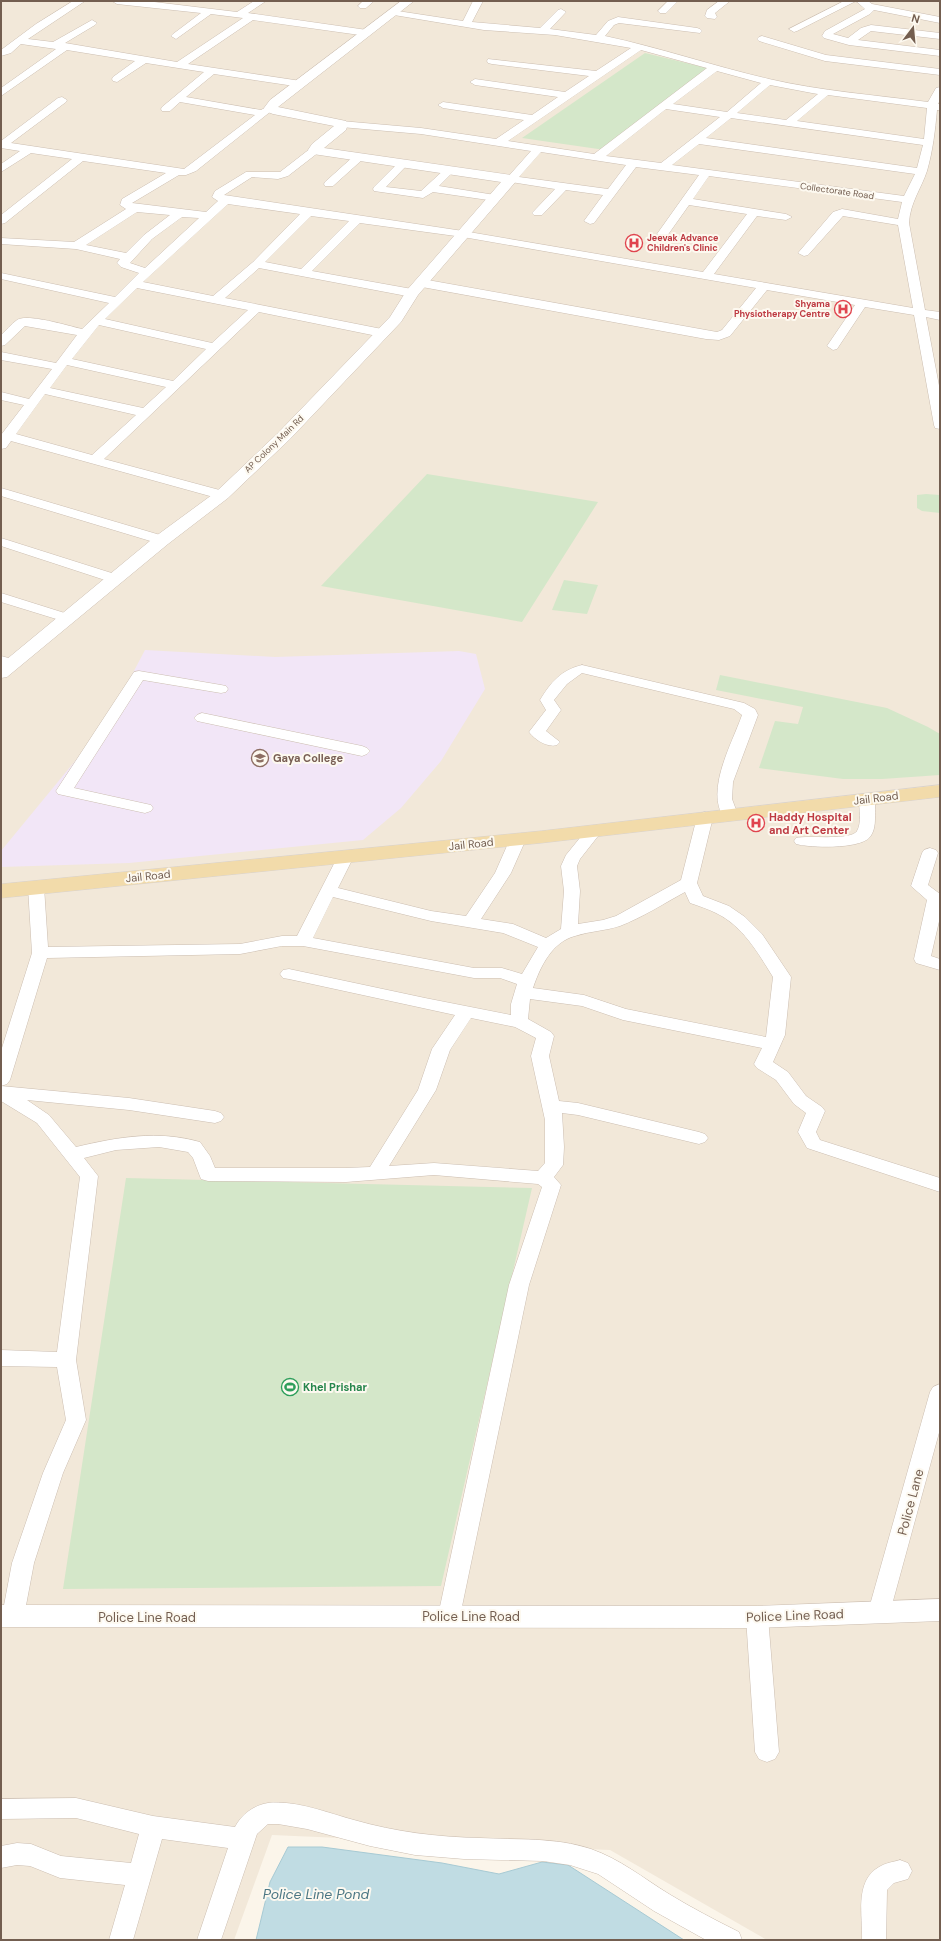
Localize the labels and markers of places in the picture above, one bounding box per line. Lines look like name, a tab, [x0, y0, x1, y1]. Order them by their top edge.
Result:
place label: Jeevak Advance Children's Clinic	[647, 232, 719, 254]
hospital icon: Jeevak Advance Children's Clinic	[624, 233, 644, 253]
place label: Shyama Physiotherapy Centre	[734, 298, 831, 320]
hospital icon: Shyama Physiotherapy Centre	[833, 299, 853, 319]
school or university icon: Gaya College	[250, 748, 270, 768]
place label: Gaya College	[273, 751, 344, 765]
place label: Haddy Hospital and Art Center	[769, 810, 852, 837]
hospital icon: Haddy Hospital and Art Center	[746, 813, 766, 833]
sports icon: Khel Prishar	[280, 1377, 300, 1397]
place label: Khel Prishar	[303, 1380, 367, 1394]

